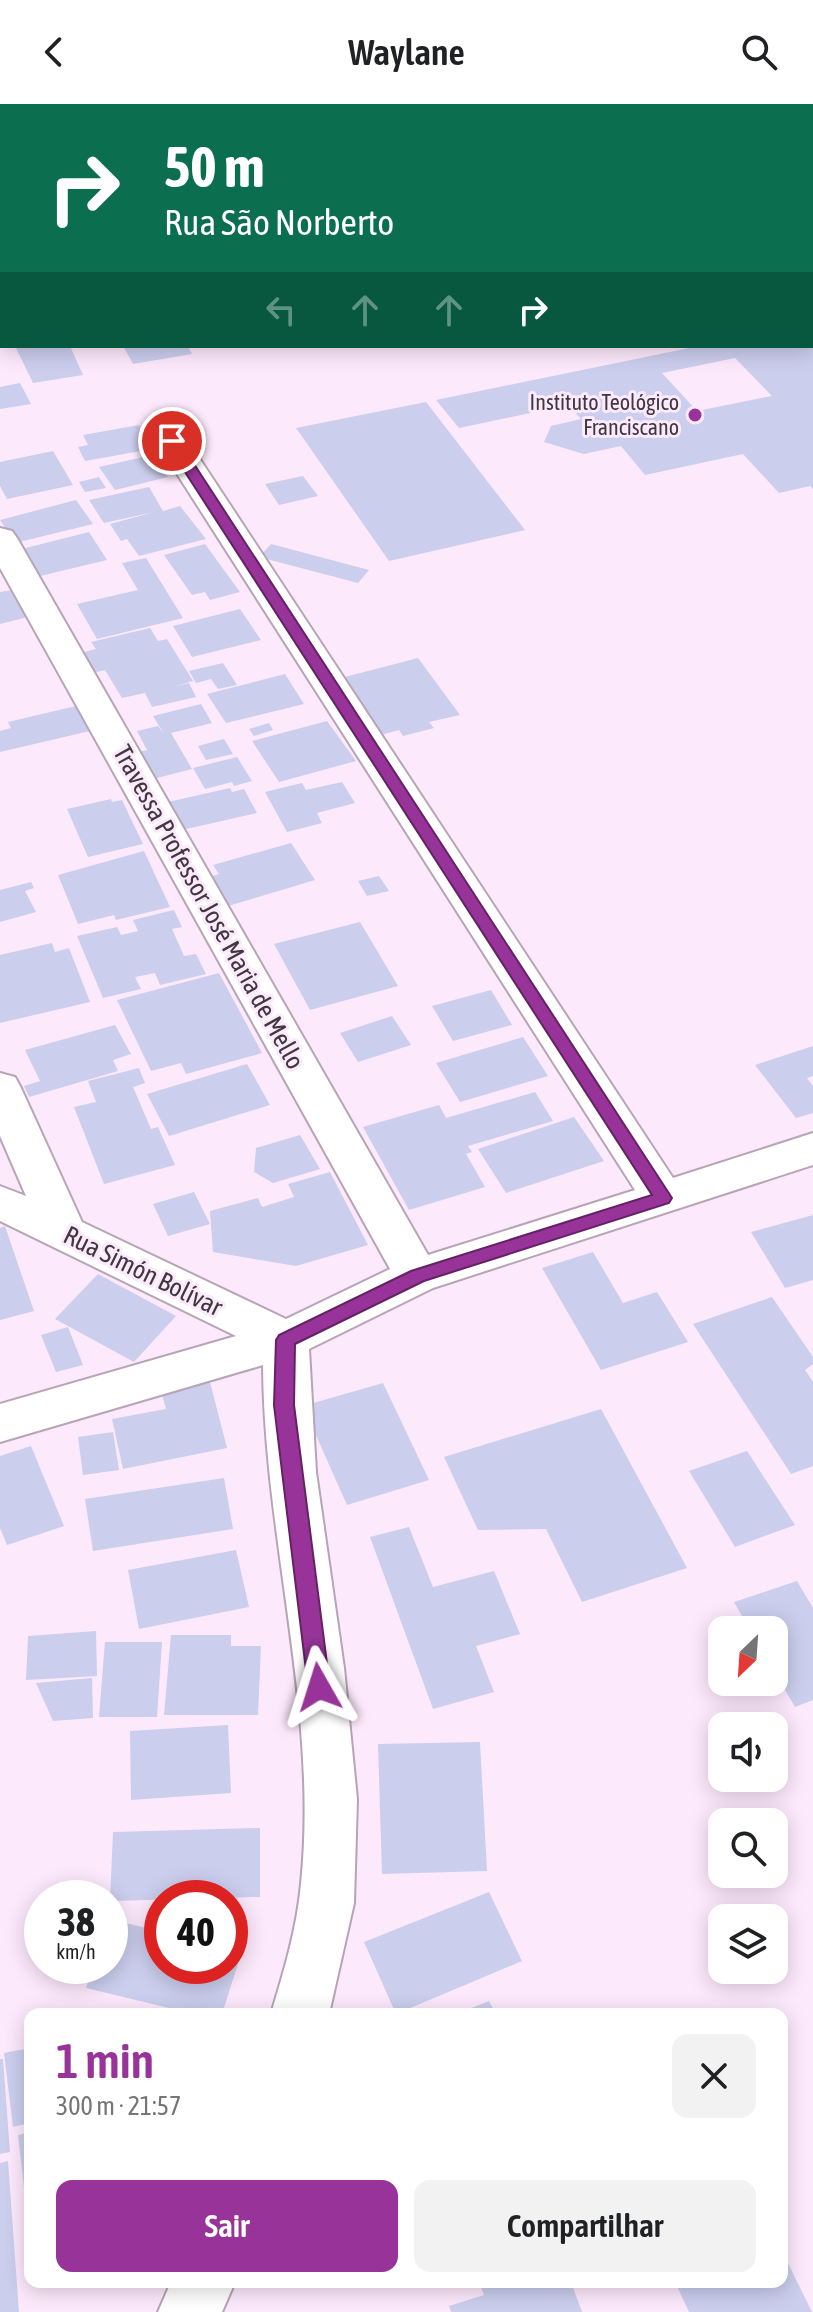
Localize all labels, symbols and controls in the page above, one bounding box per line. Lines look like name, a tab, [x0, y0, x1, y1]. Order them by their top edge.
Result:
icon: back	[32, 30, 76, 74]
icon: search	[737, 30, 781, 74]
text: Waylane	[348, 31, 465, 73]
text: 50 m	[164, 135, 265, 199]
icon: right	[32, 136, 136, 240]
text: Rua São Norberto	[164, 201, 394, 243]
icon: left	[259, 288, 303, 332]
icon: ahead	[343, 288, 387, 332]
icon: ahead	[427, 288, 471, 332]
icon: right	[511, 288, 555, 332]
place label: Instituto Teológico Franciscano	[530, 389, 679, 440]
marker: Instituto Teológico Franciscano	[686, 406, 704, 424]
pin	[138, 407, 206, 475]
icon: arrive	[150, 419, 194, 463]
street label: Travessa Professor José Maria de Mello	[107, 740, 311, 1074]
street label: Rua Simón Bolívar	[59, 1220, 228, 1323]
north arrow	[708, 1616, 788, 1696]
map controls	[708, 1616, 788, 1984]
position arrow	[277, 1645, 361, 1729]
button: sound	[708, 1712, 788, 1792]
button: search	[708, 1808, 788, 1888]
speed limit sign: 40	[144, 1880, 248, 1984]
text: 38	[57, 1899, 95, 1944]
button: layers	[708, 1904, 788, 1984]
text: km/h	[56, 1940, 96, 1963]
text: 1 min	[56, 2033, 154, 2088]
button: close	[672, 2034, 756, 2118]
text: 300 m · 21:57	[56, 2091, 181, 2121]
button: Sair	[56, 2180, 398, 2272]
button: Compartilhar	[414, 2180, 756, 2272]

